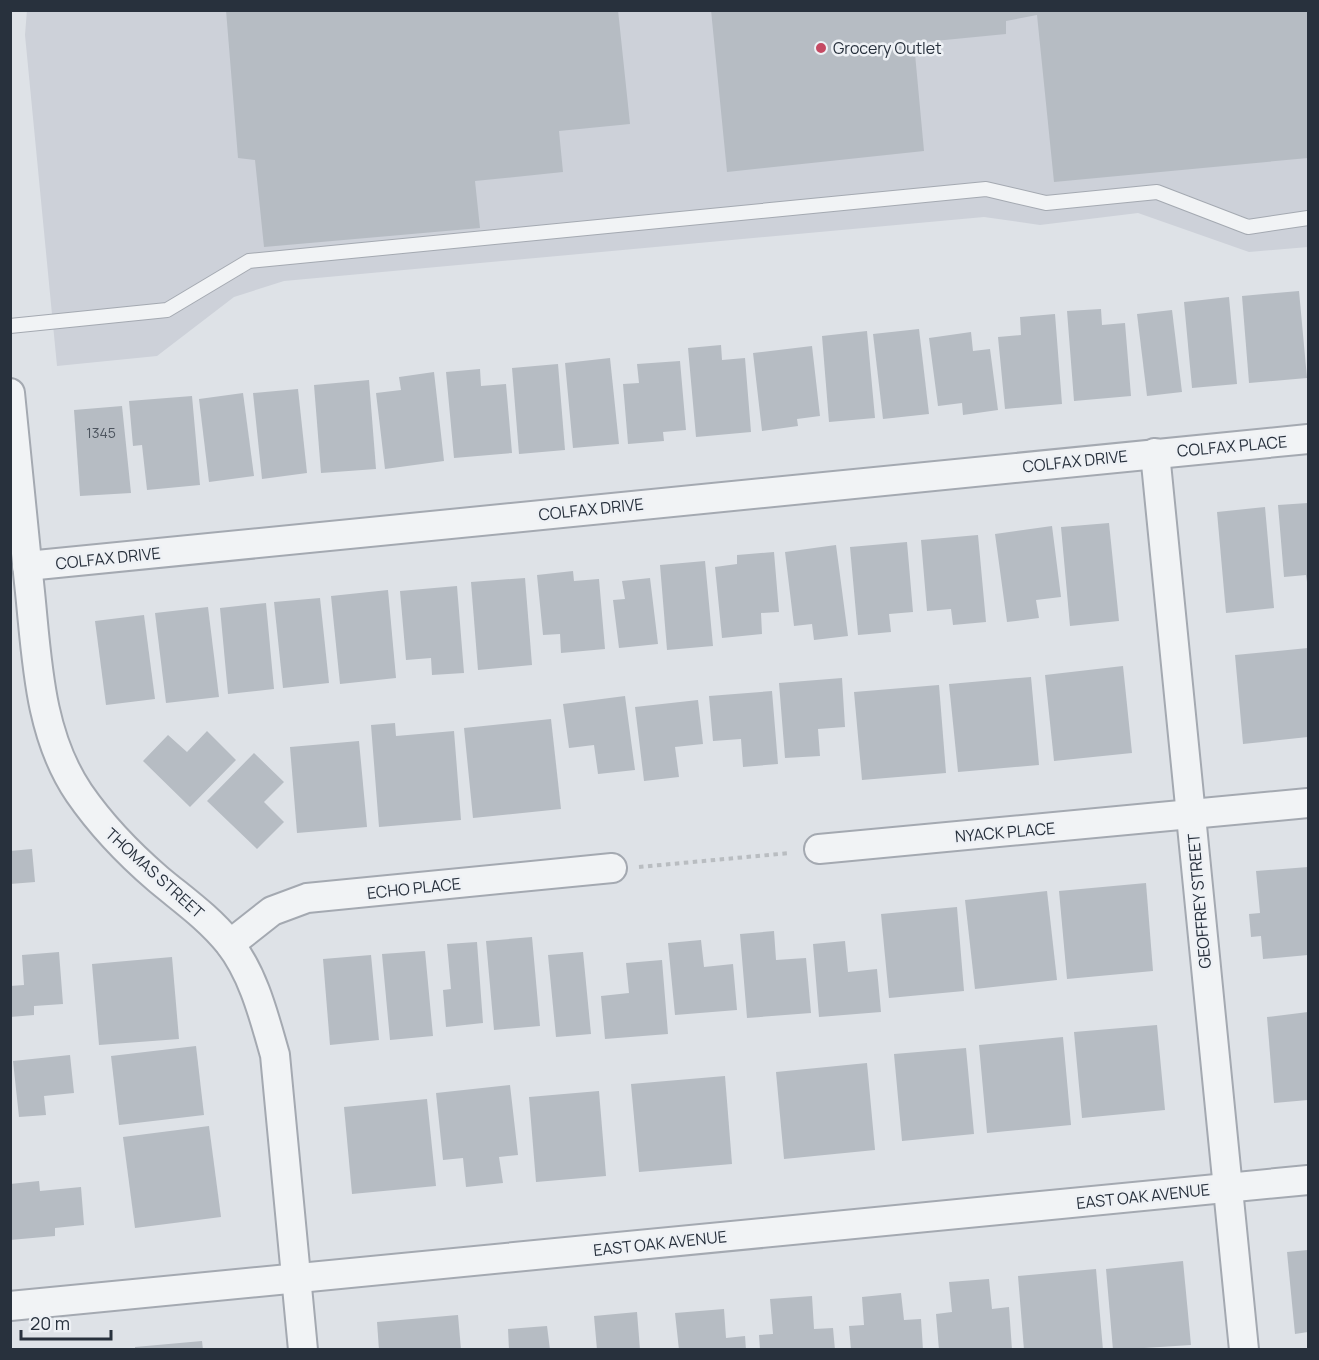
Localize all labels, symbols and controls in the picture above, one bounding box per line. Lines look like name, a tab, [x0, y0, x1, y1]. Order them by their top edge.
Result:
place label: Grocery Outlet	[833, 37, 942, 59]
marker: Grocery Outlet	[814, 41, 828, 55]
house number: 1345	[86, 423, 116, 442]
street label: COLFAX PLACE	[1176, 430, 1288, 462]
street label: COLFAX DRIVE	[1021, 445, 1129, 477]
street label: COLFAX DRIVE	[537, 493, 645, 525]
street label: COLFAX DRIVE	[54, 542, 162, 574]
street label: NYACK PLACE	[954, 817, 1056, 847]
street label: THOMAS STREET	[101, 823, 209, 924]
street label: GEOFFREY STREET	[1182, 832, 1216, 969]
street label: ECHO PLACE	[366, 872, 462, 904]
street label: EAST OAK AVENUE	[1075, 1178, 1211, 1214]
street label: EAST OAK AVENUE	[592, 1225, 728, 1261]
scale bar	[21, 1303, 111, 1341]
text: 20 m	[30, 1311, 70, 1335]

